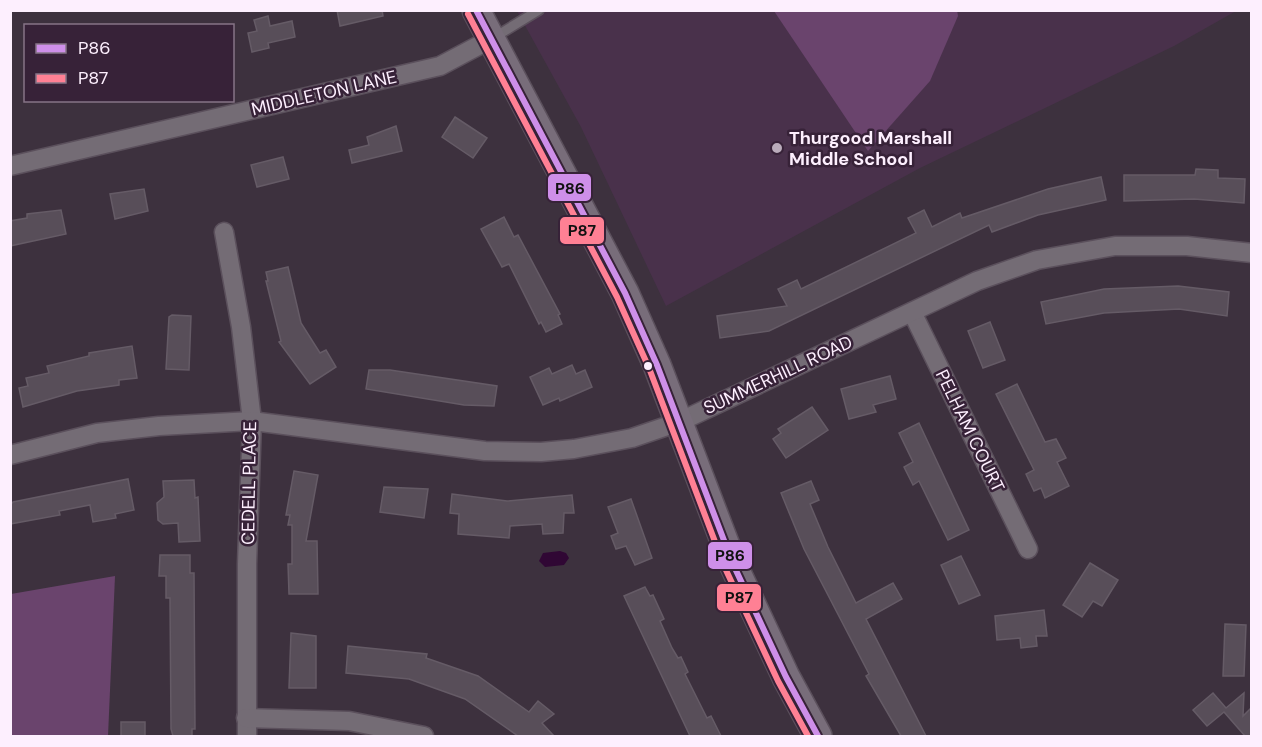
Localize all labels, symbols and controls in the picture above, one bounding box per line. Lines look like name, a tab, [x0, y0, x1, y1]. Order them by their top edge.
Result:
legend	[24, 24, 234, 102]
text: P86	[78, 36, 110, 60]
street label: MIDDLETON LANE	[249, 65, 399, 121]
text: P87	[78, 66, 108, 90]
place label: Thurgood Marshall Middle School	[789, 126, 952, 171]
marker: Thurgood Marshall Middle School	[770, 141, 784, 155]
line badge: P86	[547, 173, 592, 202]
text: P86	[555, 178, 585, 199]
line badge: P87	[559, 216, 605, 245]
text: P87	[568, 220, 597, 241]
street label: SUMMERHILL ROAD	[700, 330, 856, 420]
unlabelled marker	[642, 360, 654, 372]
street label: PELHAM COURT	[930, 366, 1010, 496]
street label: CEDELL PLACE	[236, 421, 262, 545]
line badge: P86	[707, 541, 753, 570]
text: P86	[715, 545, 745, 566]
line badge: P87	[716, 583, 762, 612]
text: P87	[725, 587, 754, 608]

